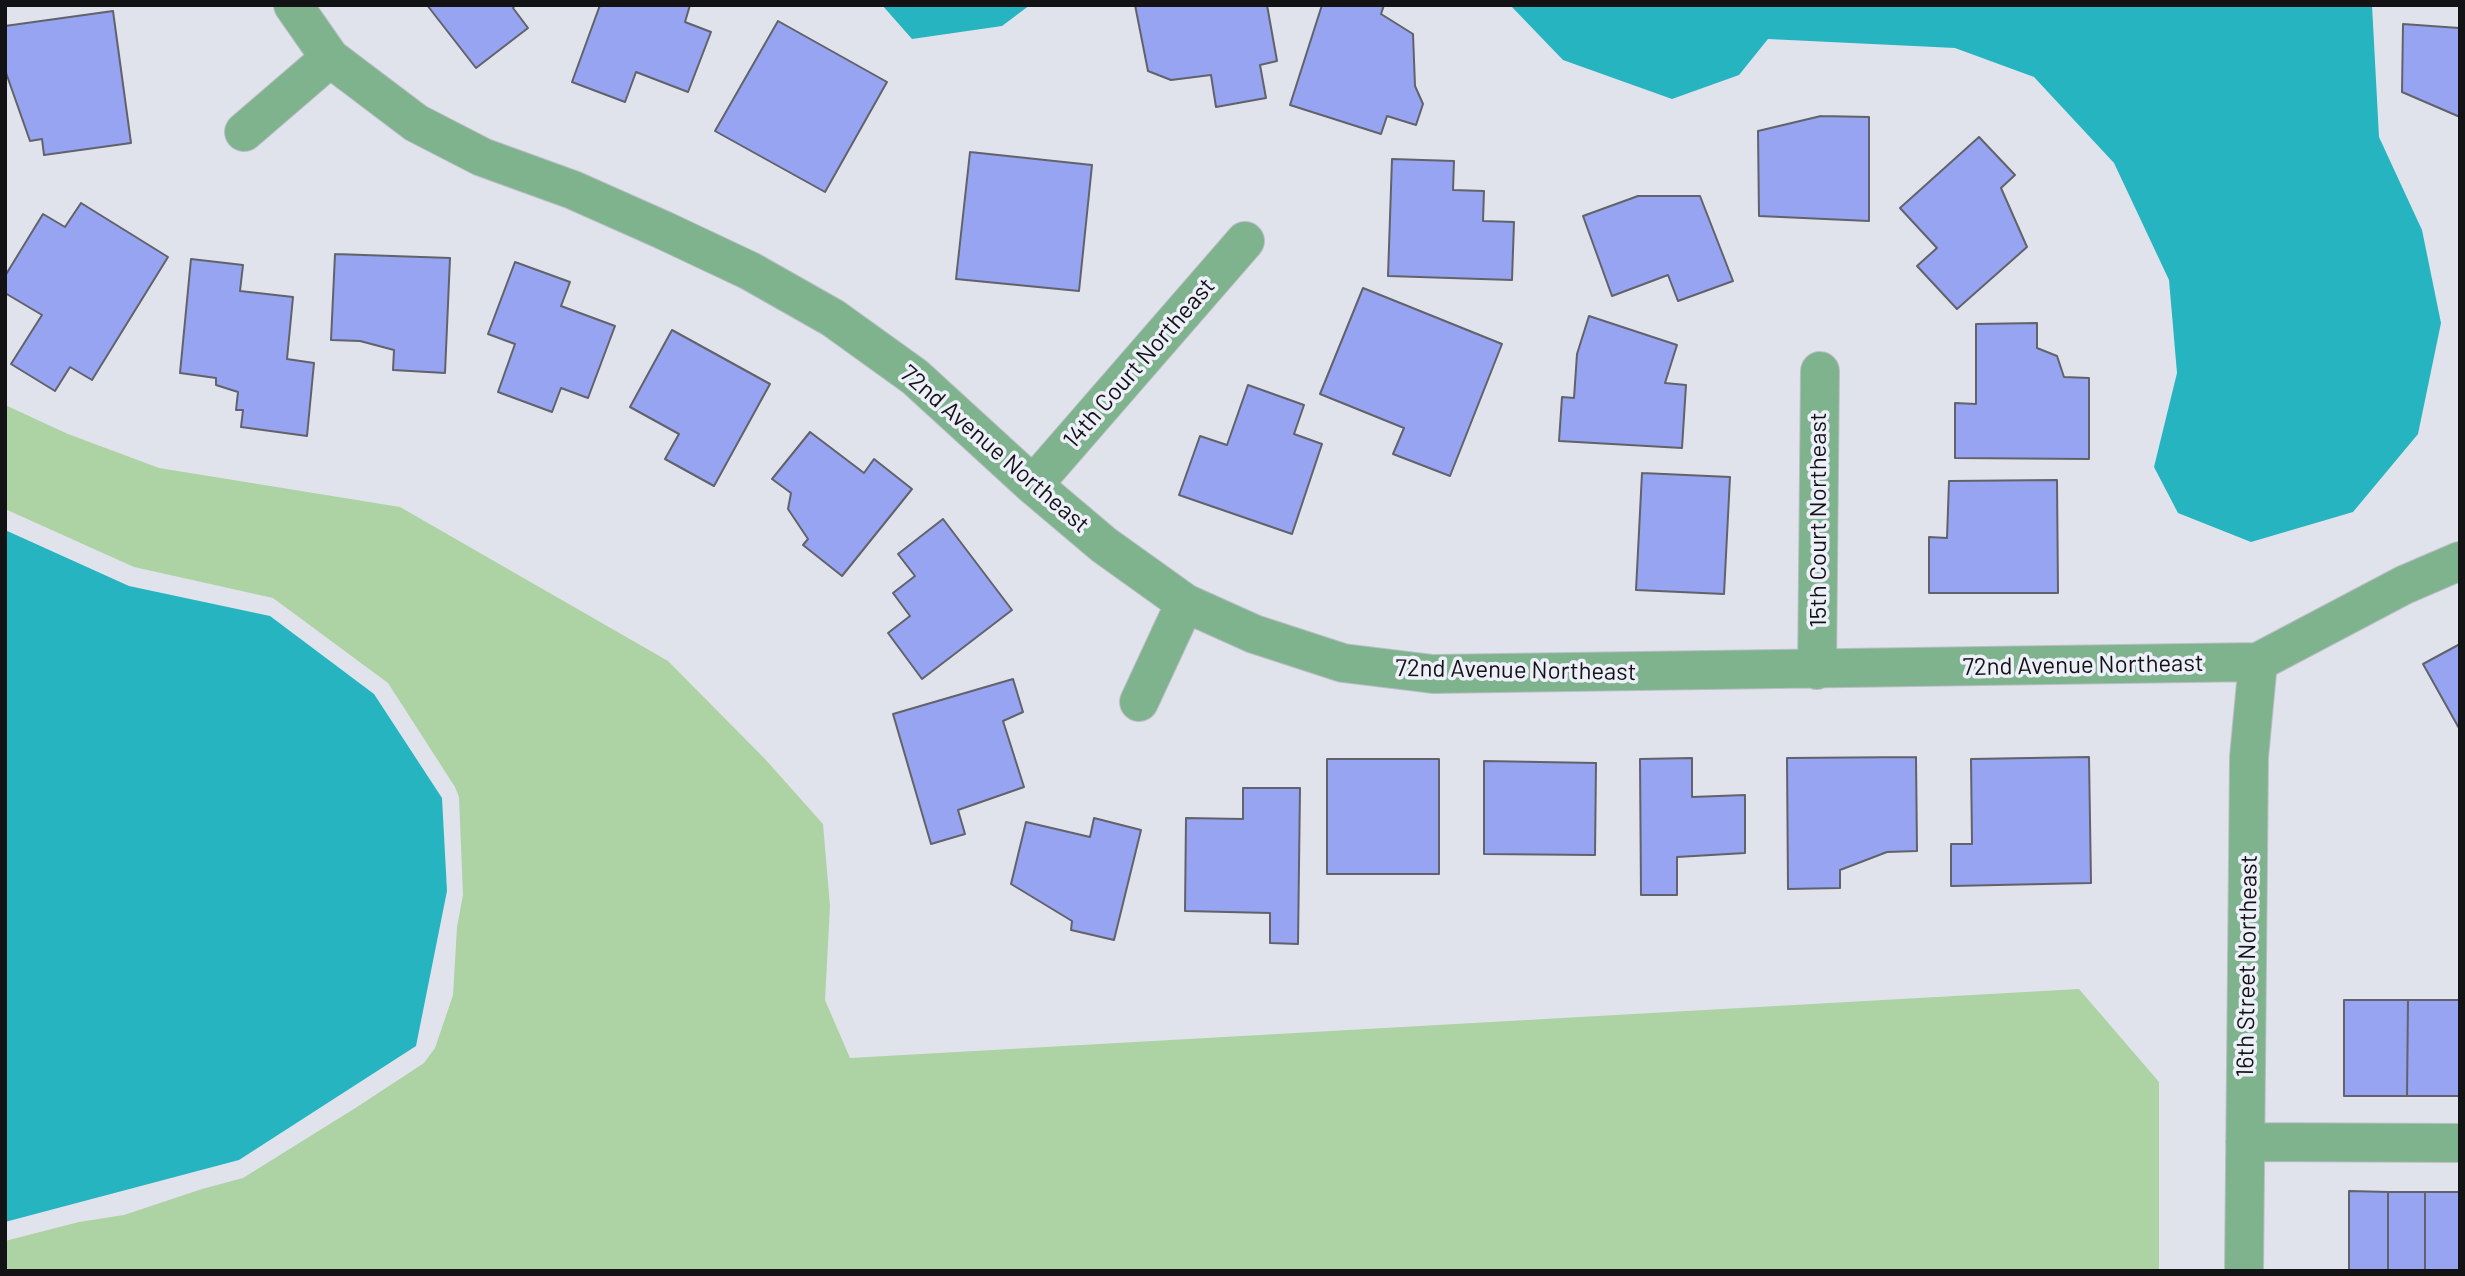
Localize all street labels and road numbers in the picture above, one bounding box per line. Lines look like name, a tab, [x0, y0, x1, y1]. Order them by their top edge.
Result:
street label: 14th Court Northeast	[1057, 272, 1221, 454]
street label: 72nd Avenue Northeast	[895, 359, 1095, 539]
street label: 15th Court Northeast	[1804, 412, 1832, 628]
street label: 72nd Avenue Northeast	[1962, 648, 2204, 682]
street label: 72nd Avenue Northeast	[1395, 653, 1637, 687]
street label: 16th Street Northeast	[2231, 854, 2263, 1078]

